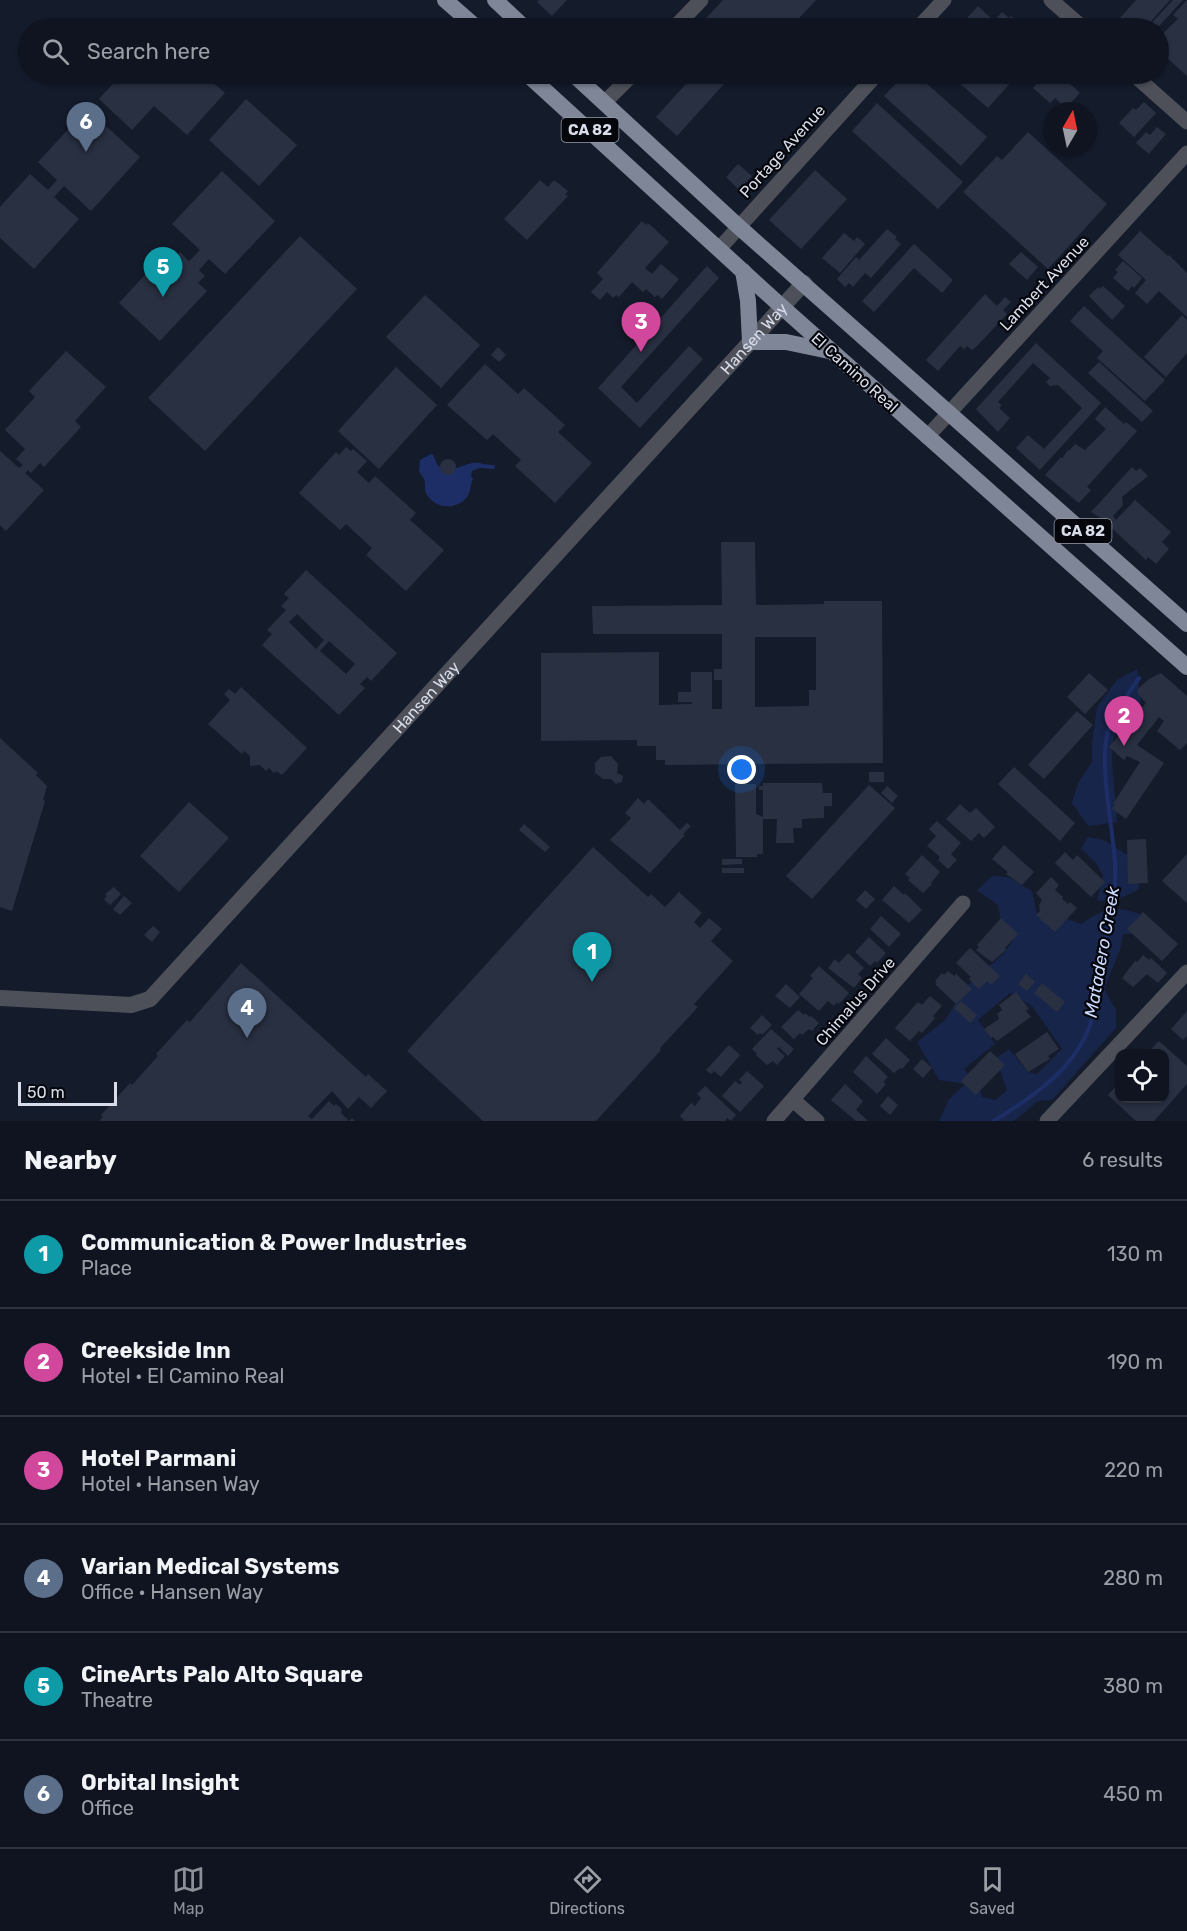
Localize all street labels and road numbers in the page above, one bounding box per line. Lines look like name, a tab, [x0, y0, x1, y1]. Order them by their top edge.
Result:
street label: Portage Avenue	[736, 101, 829, 202]
road number: CA 82	[562, 118, 618, 142]
street label: Lambert Avenue	[996, 232, 1093, 335]
street label: Hansen Way	[716, 299, 792, 378]
street label: El Camino Real	[807, 329, 902, 416]
road number: CA 82	[1054, 519, 1112, 543]
street label: Hansen Way	[389, 658, 464, 737]
street label: Chimalus Drive	[812, 953, 899, 1050]

